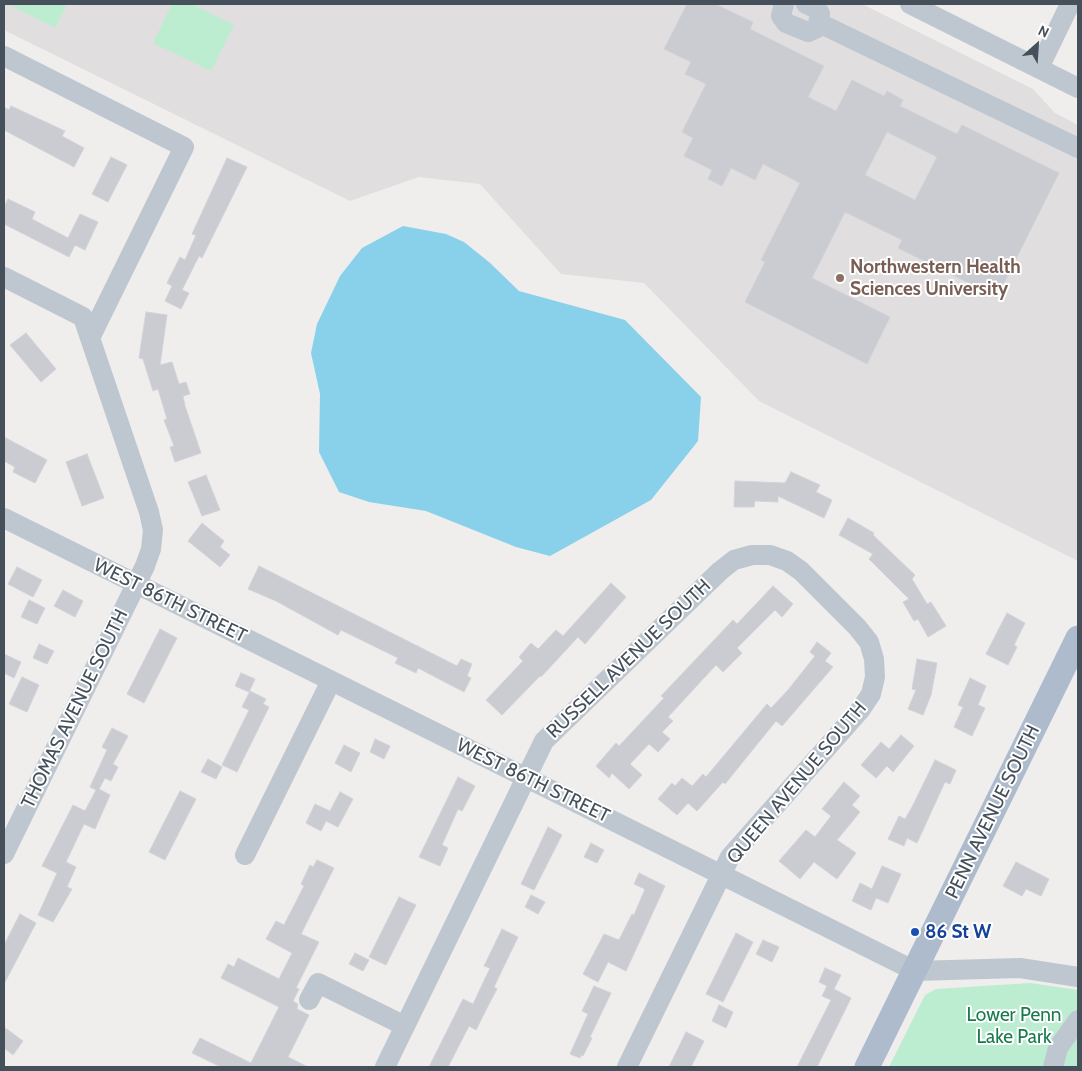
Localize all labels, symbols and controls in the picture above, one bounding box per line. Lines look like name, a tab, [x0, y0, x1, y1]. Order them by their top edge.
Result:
north arrow	[1012, 20, 1062, 70]
text: N	[1035, 21, 1052, 42]
place label: Northwestern Health Sciences University	[850, 256, 1021, 300]
marker: Northwestern Health Sciences University	[834, 272, 846, 284]
street label: WEST 86TH STREET	[90, 554, 250, 648]
street label: RUSSELL AVENUE SOUTH	[542, 575, 716, 743]
street label: THOMAS AVENUE SOUTH	[17, 606, 133, 812]
street label: QUEEN AVENUE SOUTH	[722, 697, 872, 869]
street label: PENN AVENUE SOUTH	[941, 721, 1045, 903]
street label: WEST 86TH STREET	[453, 734, 613, 828]
place label: 86 St W	[925, 921, 991, 943]
marker: 86 St W	[909, 926, 921, 938]
park label: Lower Penn Lake Park	[967, 1004, 1061, 1048]

